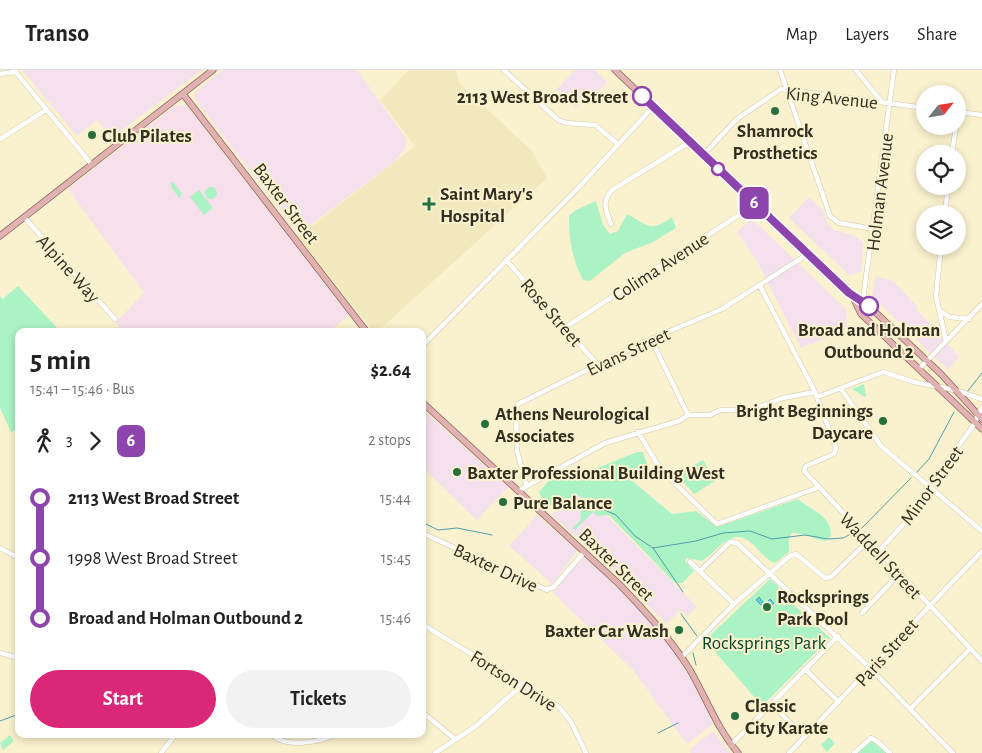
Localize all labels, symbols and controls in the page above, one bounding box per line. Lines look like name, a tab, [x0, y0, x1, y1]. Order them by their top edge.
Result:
text: Transo	[25, 22, 89, 46]
text: Map	[786, 26, 817, 44]
text: Layers	[845, 26, 889, 44]
text: Share	[917, 26, 957, 44]
street label: King Avenue	[785, 84, 879, 113]
north arrow	[916, 85, 966, 135]
map controls	[916, 85, 966, 255]
marker: 2113 West Broad Street	[632, 86, 652, 106]
place label: 2113 West Broad Street	[457, 88, 629, 107]
marker: Shamrock Prosthetics	[769, 105, 781, 117]
place label: Shamrock Prosthetics	[732, 122, 818, 163]
place label: Club Pilates	[102, 127, 192, 146]
marker: Club Pilates	[86, 129, 98, 141]
street label: Holman Avenue	[864, 132, 897, 252]
button: locate	[916, 145, 966, 195]
street label: Baxter Street	[249, 160, 322, 248]
unlabelled marker	[711, 162, 725, 176]
place label: Saint Mary's Hospital	[440, 185, 533, 226]
line badge: 6	[738, 187, 770, 219]
text: 6	[750, 194, 758, 212]
marker: Saint Mary's Hospital	[422, 197, 436, 211]
button: layers	[916, 205, 966, 255]
street label: Colima Avenue	[609, 229, 712, 305]
street label: Alpine Way	[33, 231, 103, 307]
street label: Rose Street	[517, 275, 585, 350]
marker: Broad and Holman Outbound 2	[859, 296, 879, 316]
place label: Broad and Holman Outbound 2	[798, 321, 940, 362]
street label: Evans Street	[584, 325, 673, 380]
text: 5 min	[30, 347, 91, 375]
text: $2.64	[370, 361, 411, 380]
text: 15:41 – 15:46 · Bus	[30, 381, 135, 397]
place label: Bright Beginnings Daycare	[736, 402, 873, 443]
place label: Athens Neurological Associates	[495, 405, 649, 446]
marker: Bright Beginnings Daycare	[877, 415, 889, 427]
marker: Athens Neurological Associates	[479, 418, 491, 430]
icon: walk	[30, 427, 58, 455]
icon: forward	[81, 427, 109, 455]
text: 3	[66, 432, 73, 448]
text: 6	[127, 432, 135, 450]
text: 2 stops	[368, 432, 411, 448]
street label: Minor Street	[897, 443, 967, 529]
place label: Baxter Professional Building West	[467, 464, 725, 483]
marker: Baxter Professional Building West	[451, 466, 463, 478]
text: 2113 West Broad Street	[68, 489, 239, 508]
text: 15:44	[380, 490, 411, 506]
place label: Pure Balance	[513, 494, 612, 513]
marker: Pure Balance	[497, 496, 509, 508]
street label: Waddell Street	[835, 509, 924, 603]
street label: Baxter Street	[575, 525, 657, 605]
street label: Baxter Drive	[450, 541, 540, 596]
text: 1998 West Broad Street	[68, 549, 238, 568]
text: 15:45	[381, 550, 411, 566]
place label: Rocksprings Park Pool	[777, 588, 869, 629]
marker: Rocksprings Park Pool	[761, 601, 773, 613]
text: Broad and Holman Outbound 2	[68, 609, 303, 628]
text: 15:46	[380, 610, 411, 626]
street label: Paris Street	[852, 616, 922, 690]
place label: Baxter Car Wash	[544, 622, 669, 641]
marker: Baxter Car Wash	[673, 624, 685, 636]
park label: Rocksprings Park	[702, 634, 827, 653]
street label: Fortson Drive	[467, 647, 560, 715]
button: Start	[30, 670, 216, 728]
button: Tickets	[226, 670, 411, 728]
place label: Classic City Karate	[745, 697, 828, 738]
marker: Classic City Karate	[729, 710, 741, 722]

